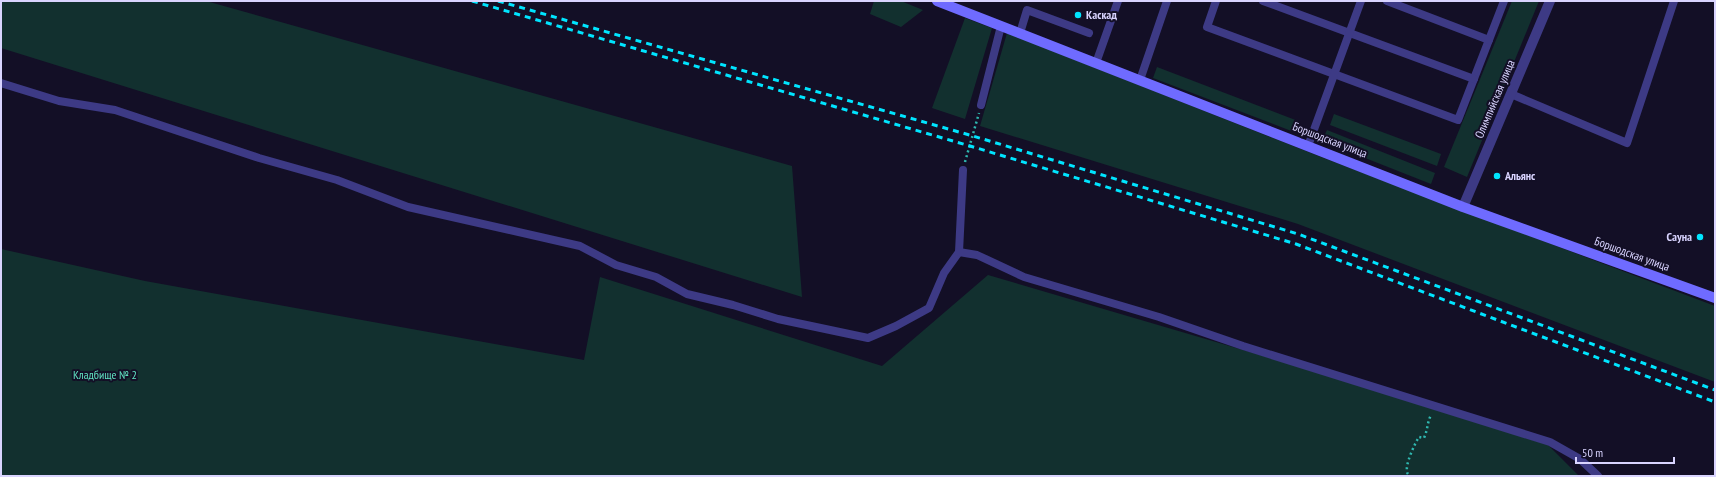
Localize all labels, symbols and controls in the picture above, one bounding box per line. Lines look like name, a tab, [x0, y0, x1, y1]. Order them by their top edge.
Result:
place label: Каскад	[1086, 7, 1117, 22]
marker: Каскад	[1073, 10, 1083, 20]
street label: Олимпийская улица	[1471, 57, 1518, 140]
street label: Боршодская улица	[1291, 118, 1370, 161]
place label: Альянс	[1504, 168, 1536, 183]
marker: Альянс	[1492, 171, 1502, 181]
place label: Сауна	[1666, 229, 1692, 244]
marker: Сауна	[1695, 232, 1705, 242]
street label: Боршодская улица	[1593, 233, 1672, 274]
park label: Кладбище № 2	[73, 367, 137, 382]
scale bar	[1576, 439, 1674, 465]
text: 50 m	[1582, 445, 1603, 460]

